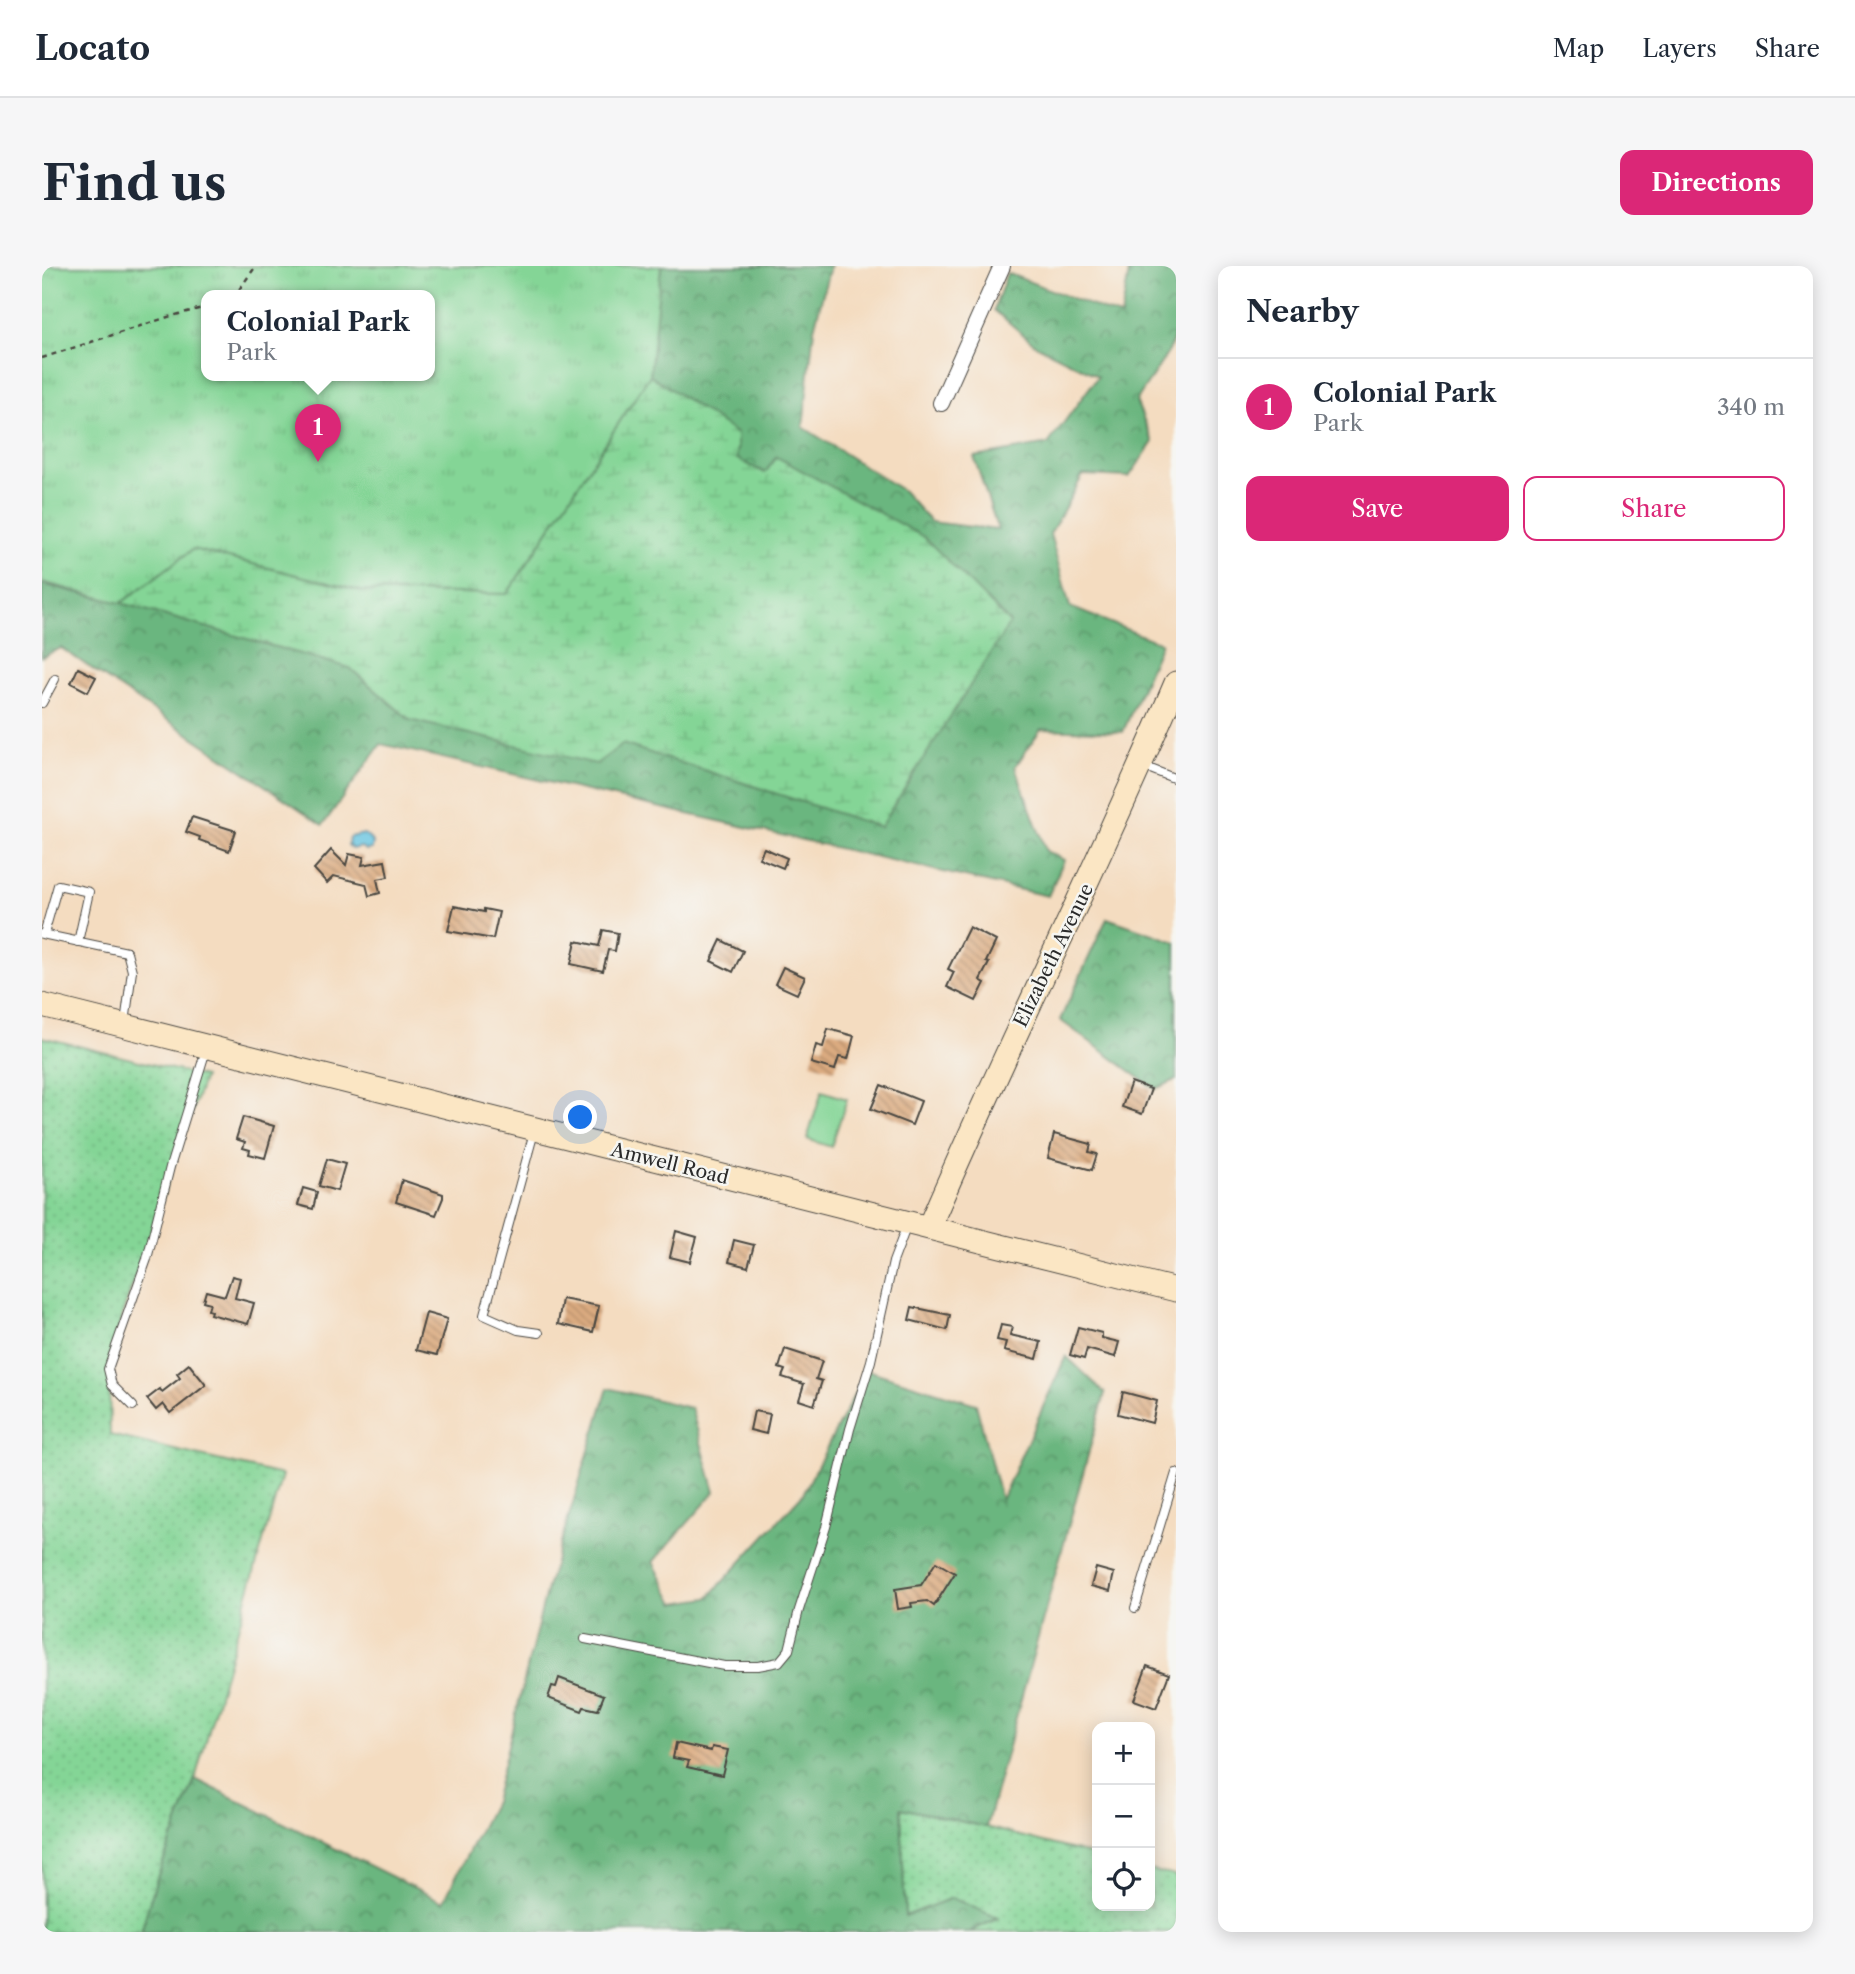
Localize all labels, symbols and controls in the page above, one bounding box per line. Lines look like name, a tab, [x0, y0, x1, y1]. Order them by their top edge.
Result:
text: Locato	[35, 28, 150, 69]
text: Map	[1553, 34, 1604, 63]
text: Layers	[1642, 34, 1717, 63]
text: Share	[1755, 34, 1820, 63]
button: Directions	[1620, 150, 1813, 215]
text: Find us	[42, 152, 226, 213]
popup	[201, 290, 435, 381]
text: Nearby	[1246, 293, 1359, 330]
text: Colonial Park	[226, 306, 410, 338]
text: Park	[226, 338, 276, 366]
text: Colonial Park	[1313, 377, 1496, 409]
text: 1	[1264, 393, 1274, 421]
text: 340 m	[1717, 393, 1785, 421]
pin: 1	[295, 404, 341, 462]
text: Park	[1313, 409, 1363, 437]
button: Save	[1246, 476, 1509, 541]
button: Share	[1523, 476, 1785, 541]
street label: Elizabeth Avenue	[1009, 880, 1098, 1031]
your location	[563, 1100, 597, 1134]
street label: Amwell Road	[608, 1138, 732, 1189]
map controls	[1092, 1722, 1155, 1911]
button: +	[1092, 1722, 1155, 1785]
button: −	[1092, 1785, 1155, 1848]
button: locate	[1092, 1848, 1155, 1911]

